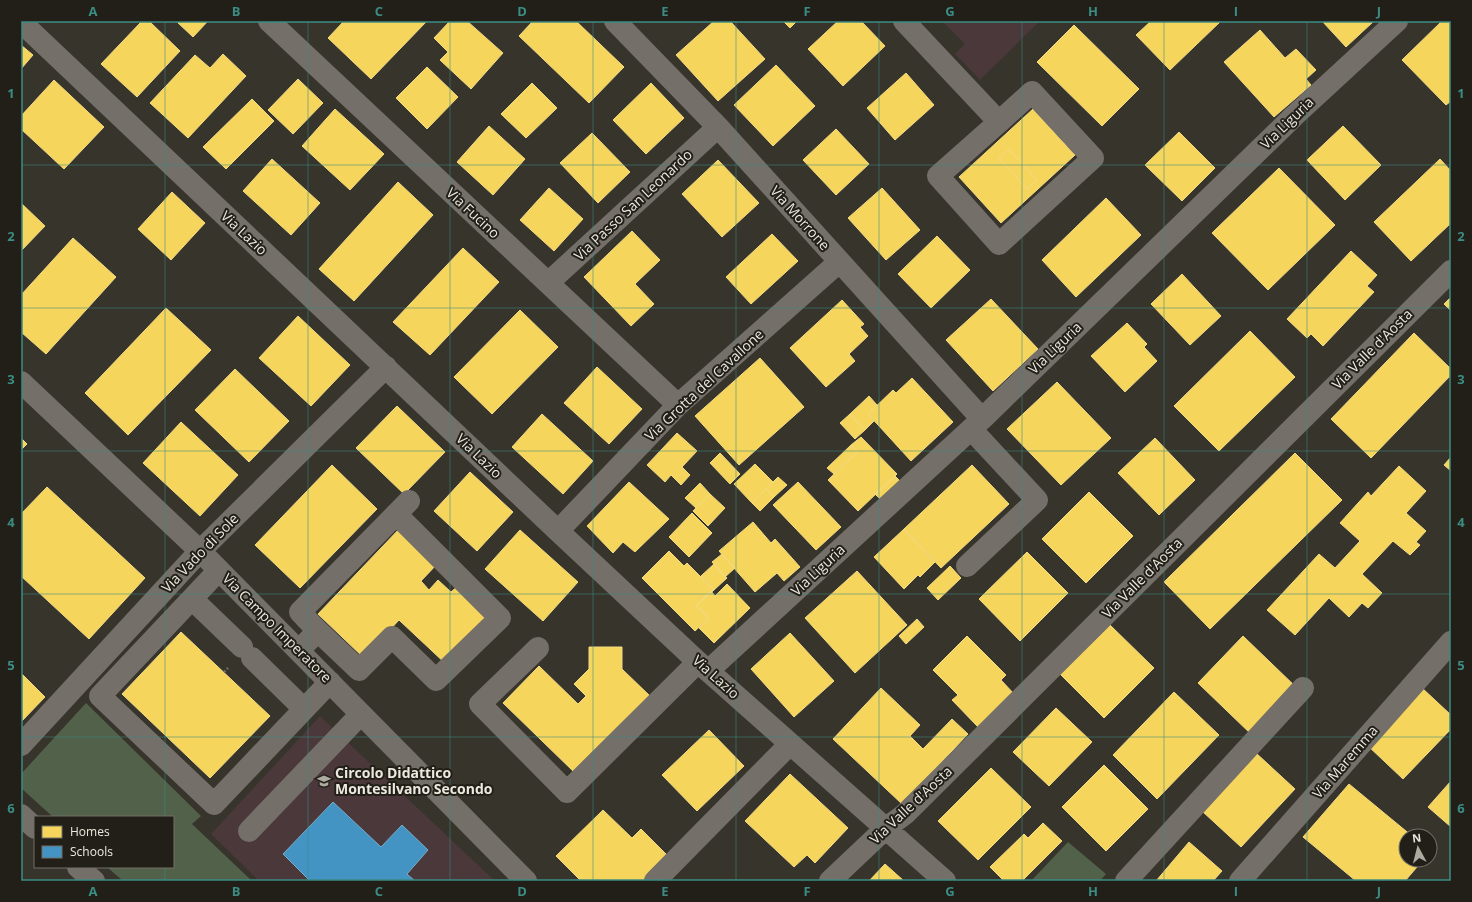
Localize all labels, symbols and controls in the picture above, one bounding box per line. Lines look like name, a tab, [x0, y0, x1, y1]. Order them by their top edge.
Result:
text: A	[89, 2, 98, 20]
text: B	[232, 2, 241, 20]
text: C	[375, 2, 383, 20]
text: D	[517, 2, 527, 20]
text: E	[661, 2, 669, 20]
text: F	[803, 2, 811, 20]
text: G	[945, 2, 955, 20]
text: H	[1088, 2, 1098, 20]
text: I	[1234, 2, 1238, 20]
text: J	[1376, 2, 1381, 20]
text: 1	[7, 84, 15, 102]
text: 1	[1457, 84, 1465, 102]
street label: Via Liguria	[1256, 92, 1317, 153]
street label: Via Passo San Leonardo	[569, 145, 696, 265]
street label: Via Morrone	[766, 181, 834, 254]
street label: Via Fucino	[443, 183, 504, 242]
street label: Via Lazio	[217, 206, 272, 259]
text: 2	[7, 227, 15, 245]
text: 2	[1457, 227, 1465, 245]
street label: Via Valle d'Aosta	[1327, 304, 1416, 393]
street label: Via Liguria	[1024, 317, 1085, 378]
street label: Via Grotta del Cavallone	[640, 324, 767, 445]
text: 3	[7, 370, 15, 388]
text: 3	[1457, 370, 1465, 388]
street label: Via Lazio	[452, 429, 506, 482]
street label: Via Vado di Sole	[157, 509, 242, 596]
text: 4	[7, 513, 15, 531]
text: 4	[1457, 513, 1465, 531]
street label: Via Valle d'Aosta	[1097, 533, 1186, 622]
street label: Via Liguria	[787, 540, 849, 600]
street label: Via Campo Imperatore	[219, 569, 336, 687]
street label: Via Lazio	[689, 651, 744, 703]
text: 5	[7, 656, 15, 674]
text: 5	[1457, 656, 1465, 674]
street label: Via Maremma	[1308, 721, 1382, 802]
street label: Via Valle d'Aosta	[865, 761, 956, 848]
place label: Circolo Didattico Montesilvano Secondo	[335, 763, 493, 798]
school or university icon: Circolo Didattico Montesilvano Secondo	[316, 773, 332, 789]
text: 6	[7, 799, 15, 817]
text: 6	[1457, 799, 1465, 817]
legend	[34, 816, 174, 868]
text: Homes	[70, 823, 110, 840]
north arrow	[1398, 828, 1438, 868]
text: N	[1411, 830, 1422, 846]
text: Schools	[70, 843, 113, 860]
text: A	[89, 882, 98, 900]
text: B	[232, 882, 241, 900]
text: C	[375, 882, 383, 900]
text: D	[517, 882, 527, 900]
text: E	[661, 882, 669, 900]
text: F	[803, 882, 811, 900]
text: G	[945, 882, 955, 900]
text: H	[1088, 882, 1098, 900]
text: I	[1234, 882, 1238, 900]
text: J	[1376, 882, 1381, 900]

